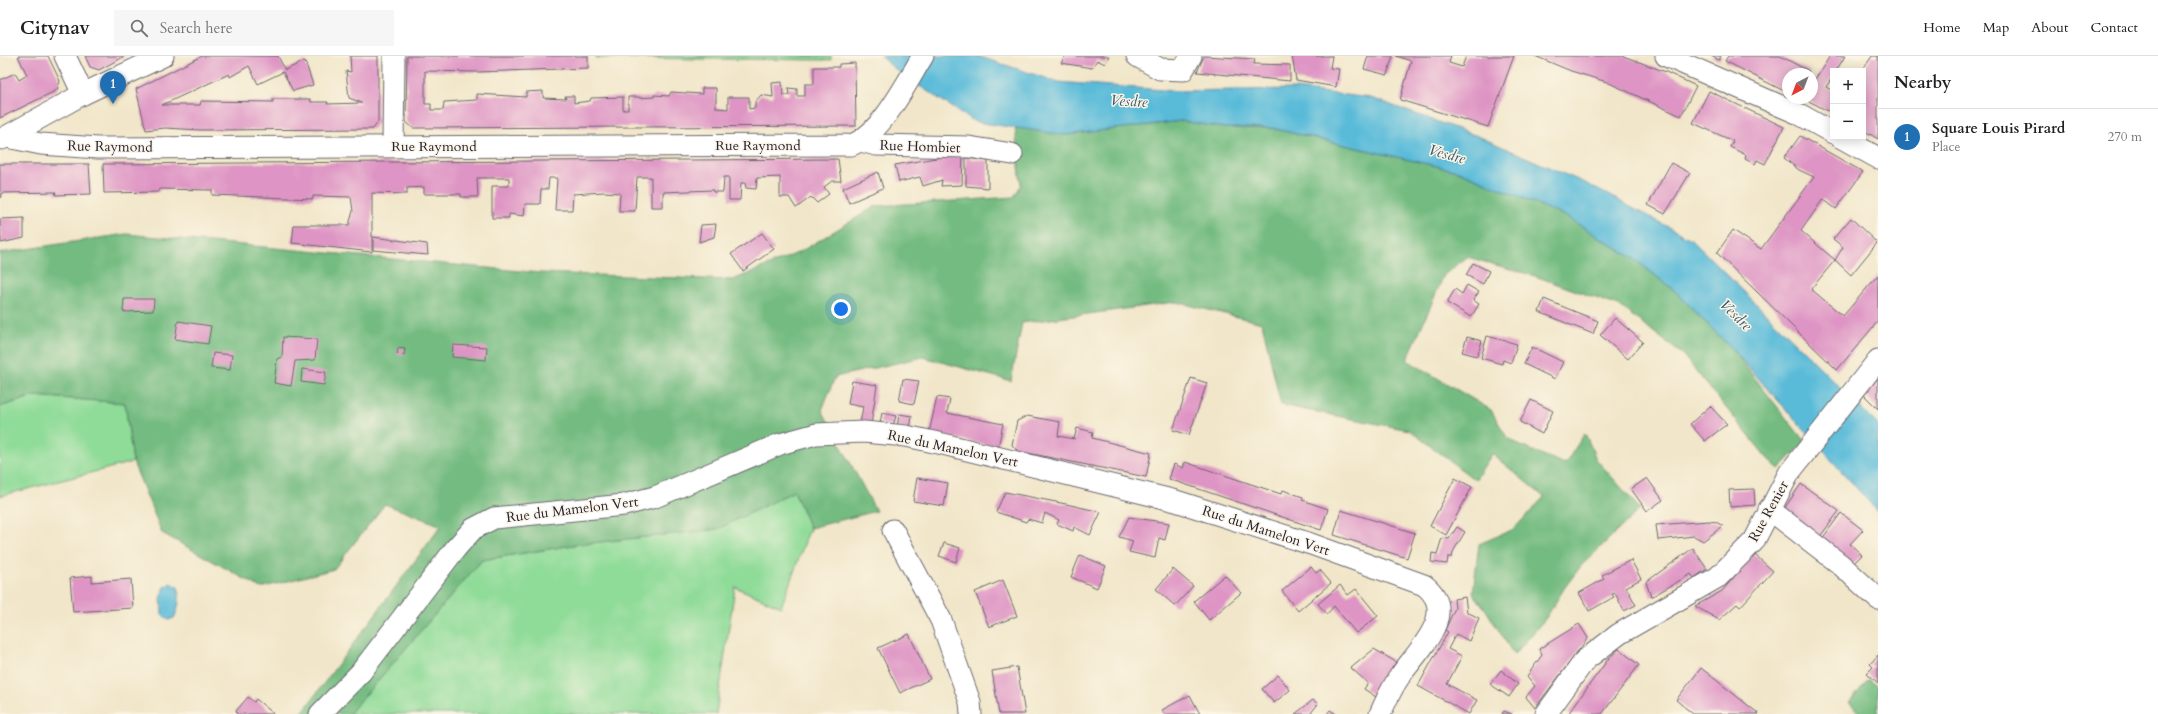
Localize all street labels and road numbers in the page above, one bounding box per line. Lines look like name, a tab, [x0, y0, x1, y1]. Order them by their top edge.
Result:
street label: Rue Raymond	[67, 136, 153, 157]
street label: Rue Raymond	[715, 136, 801, 155]
street label: Rue Hombiet	[879, 136, 961, 157]
street label: Rue Raymond	[391, 137, 477, 156]
street label: Rue du Mamelon Vert	[886, 425, 1020, 472]
street label: Rue Renier	[1744, 477, 1793, 545]
street label: Rue du Mamelon Vert	[505, 492, 640, 527]
street label: Rue du Mamelon Vert	[1200, 501, 1332, 560]

